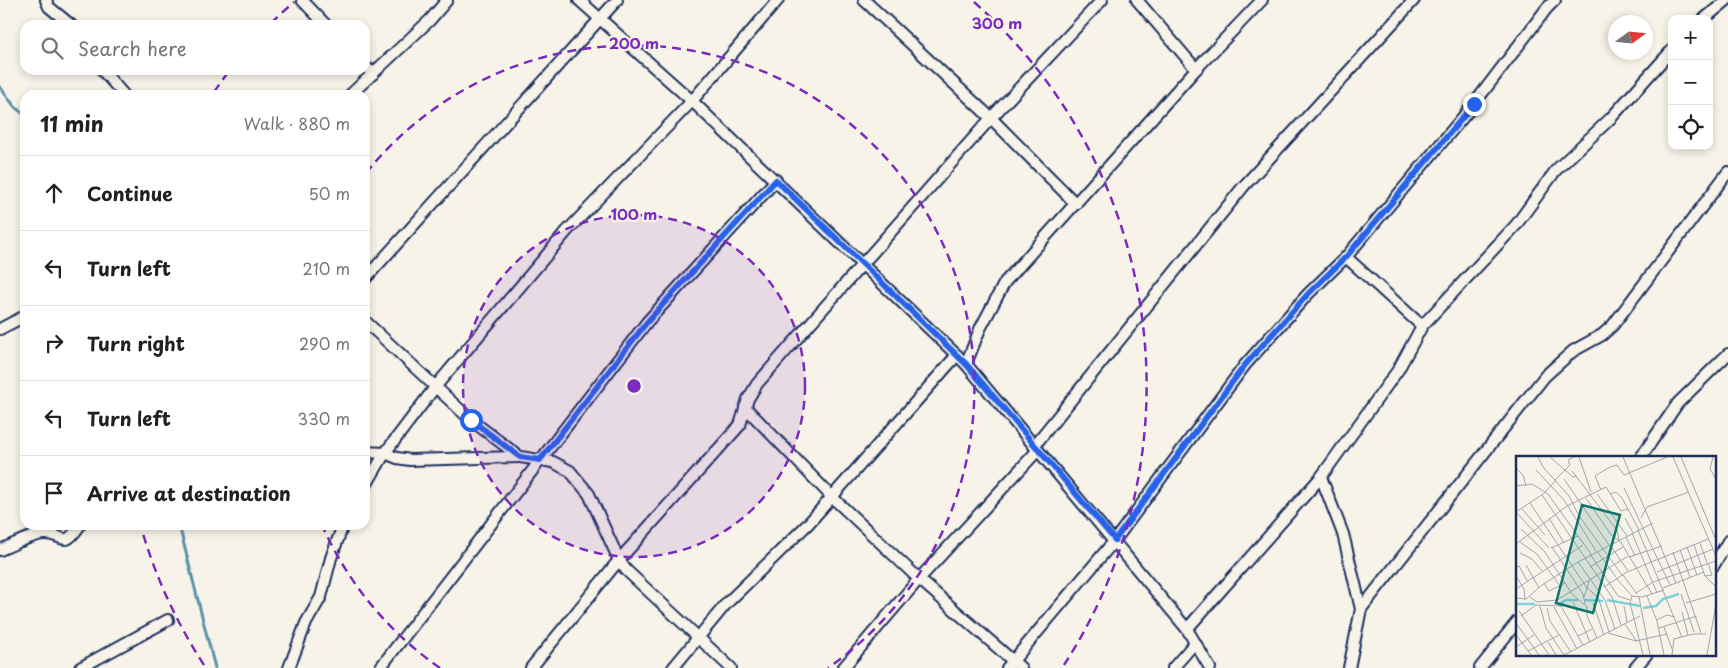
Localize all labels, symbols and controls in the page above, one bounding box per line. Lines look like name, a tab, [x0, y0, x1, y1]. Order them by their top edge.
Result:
text: 300 m	[972, 11, 1022, 34]
north arrow	[1608, 15, 1653, 60]
map controls	[1668, 15, 1713, 150]
button: +	[1668, 15, 1713, 60]
search box	[20, 20, 370, 75]
text: 200 m	[609, 31, 659, 54]
icon: search	[38, 34, 66, 62]
text: Search here	[78, 34, 187, 62]
button: −	[1668, 60, 1713, 105]
route end	[1463, 93, 1486, 116]
button: locate	[1668, 105, 1713, 150]
text: 11 min	[40, 107, 104, 139]
text: Walk · 880 m	[244, 111, 350, 135]
icon: ahead	[40, 179, 68, 207]
text: Continue	[87, 179, 173, 207]
text: 50 m	[309, 181, 350, 205]
text: 100 m	[611, 202, 657, 225]
icon: left	[40, 254, 68, 282]
text: Turn left	[87, 254, 171, 282]
text: 210 m	[302, 256, 350, 280]
icon: right	[40, 329, 68, 357]
text: Turn right	[87, 329, 185, 357]
text: 290 m	[299, 331, 350, 355]
centre of rings	[625, 377, 643, 395]
icon: left	[40, 404, 68, 432]
text: Turn left	[87, 404, 171, 432]
text: 330 m	[297, 406, 350, 430]
route start	[460, 409, 483, 432]
inset map	[1516, 456, 1716, 656]
icon: arrive	[40, 479, 68, 507]
text: Arrive at destination	[87, 479, 291, 507]

